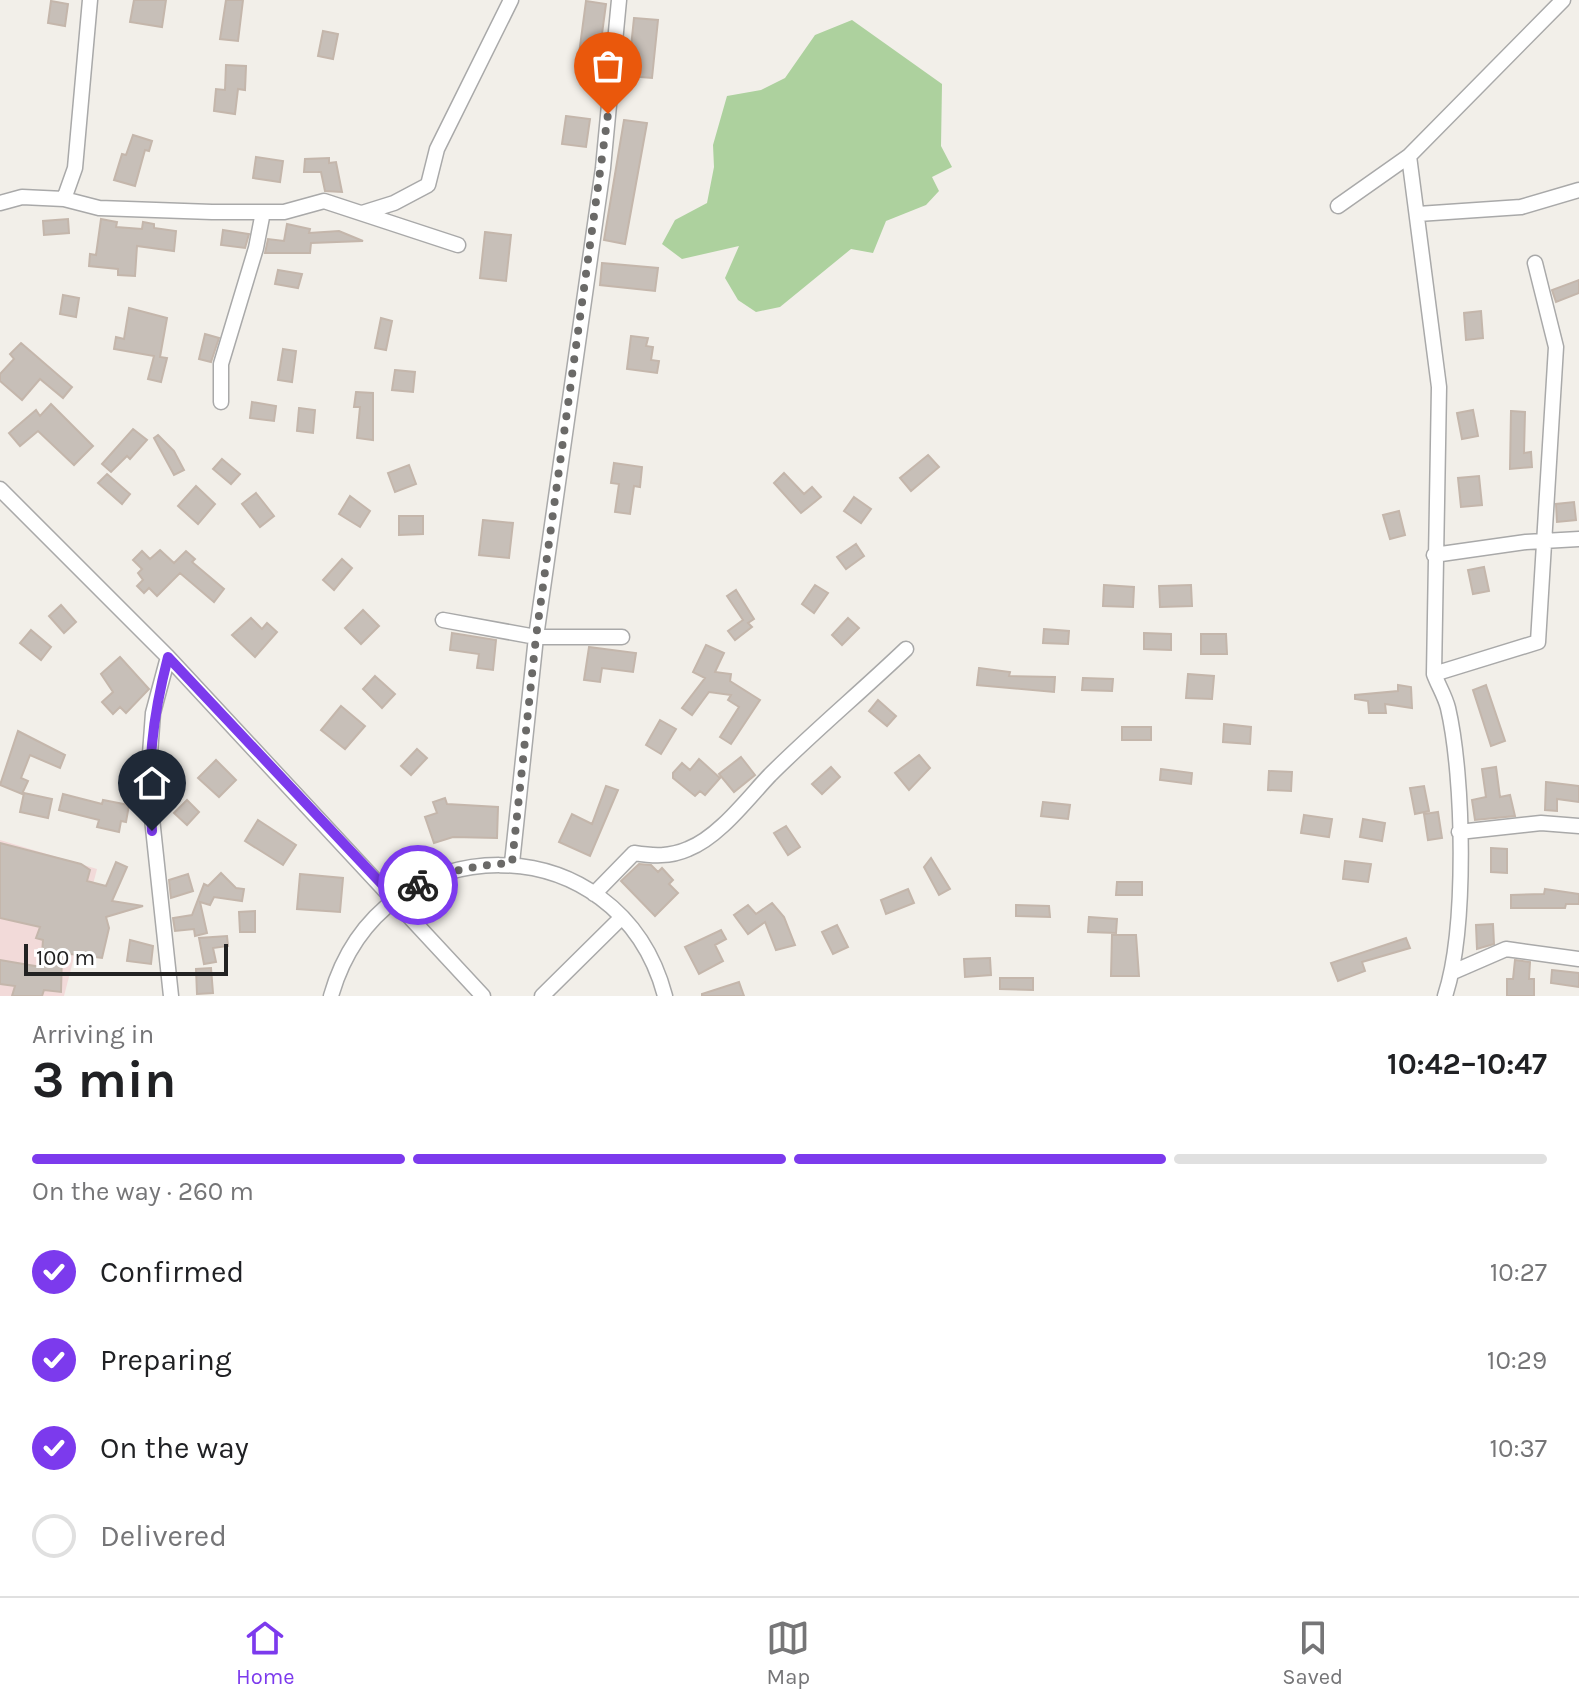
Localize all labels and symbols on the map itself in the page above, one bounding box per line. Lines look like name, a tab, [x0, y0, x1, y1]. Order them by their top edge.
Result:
pin	[574, 32, 642, 114]
pin	[118, 749, 186, 831]
courier	[378, 845, 458, 925]
scale bar	[24, 940, 228, 976]

